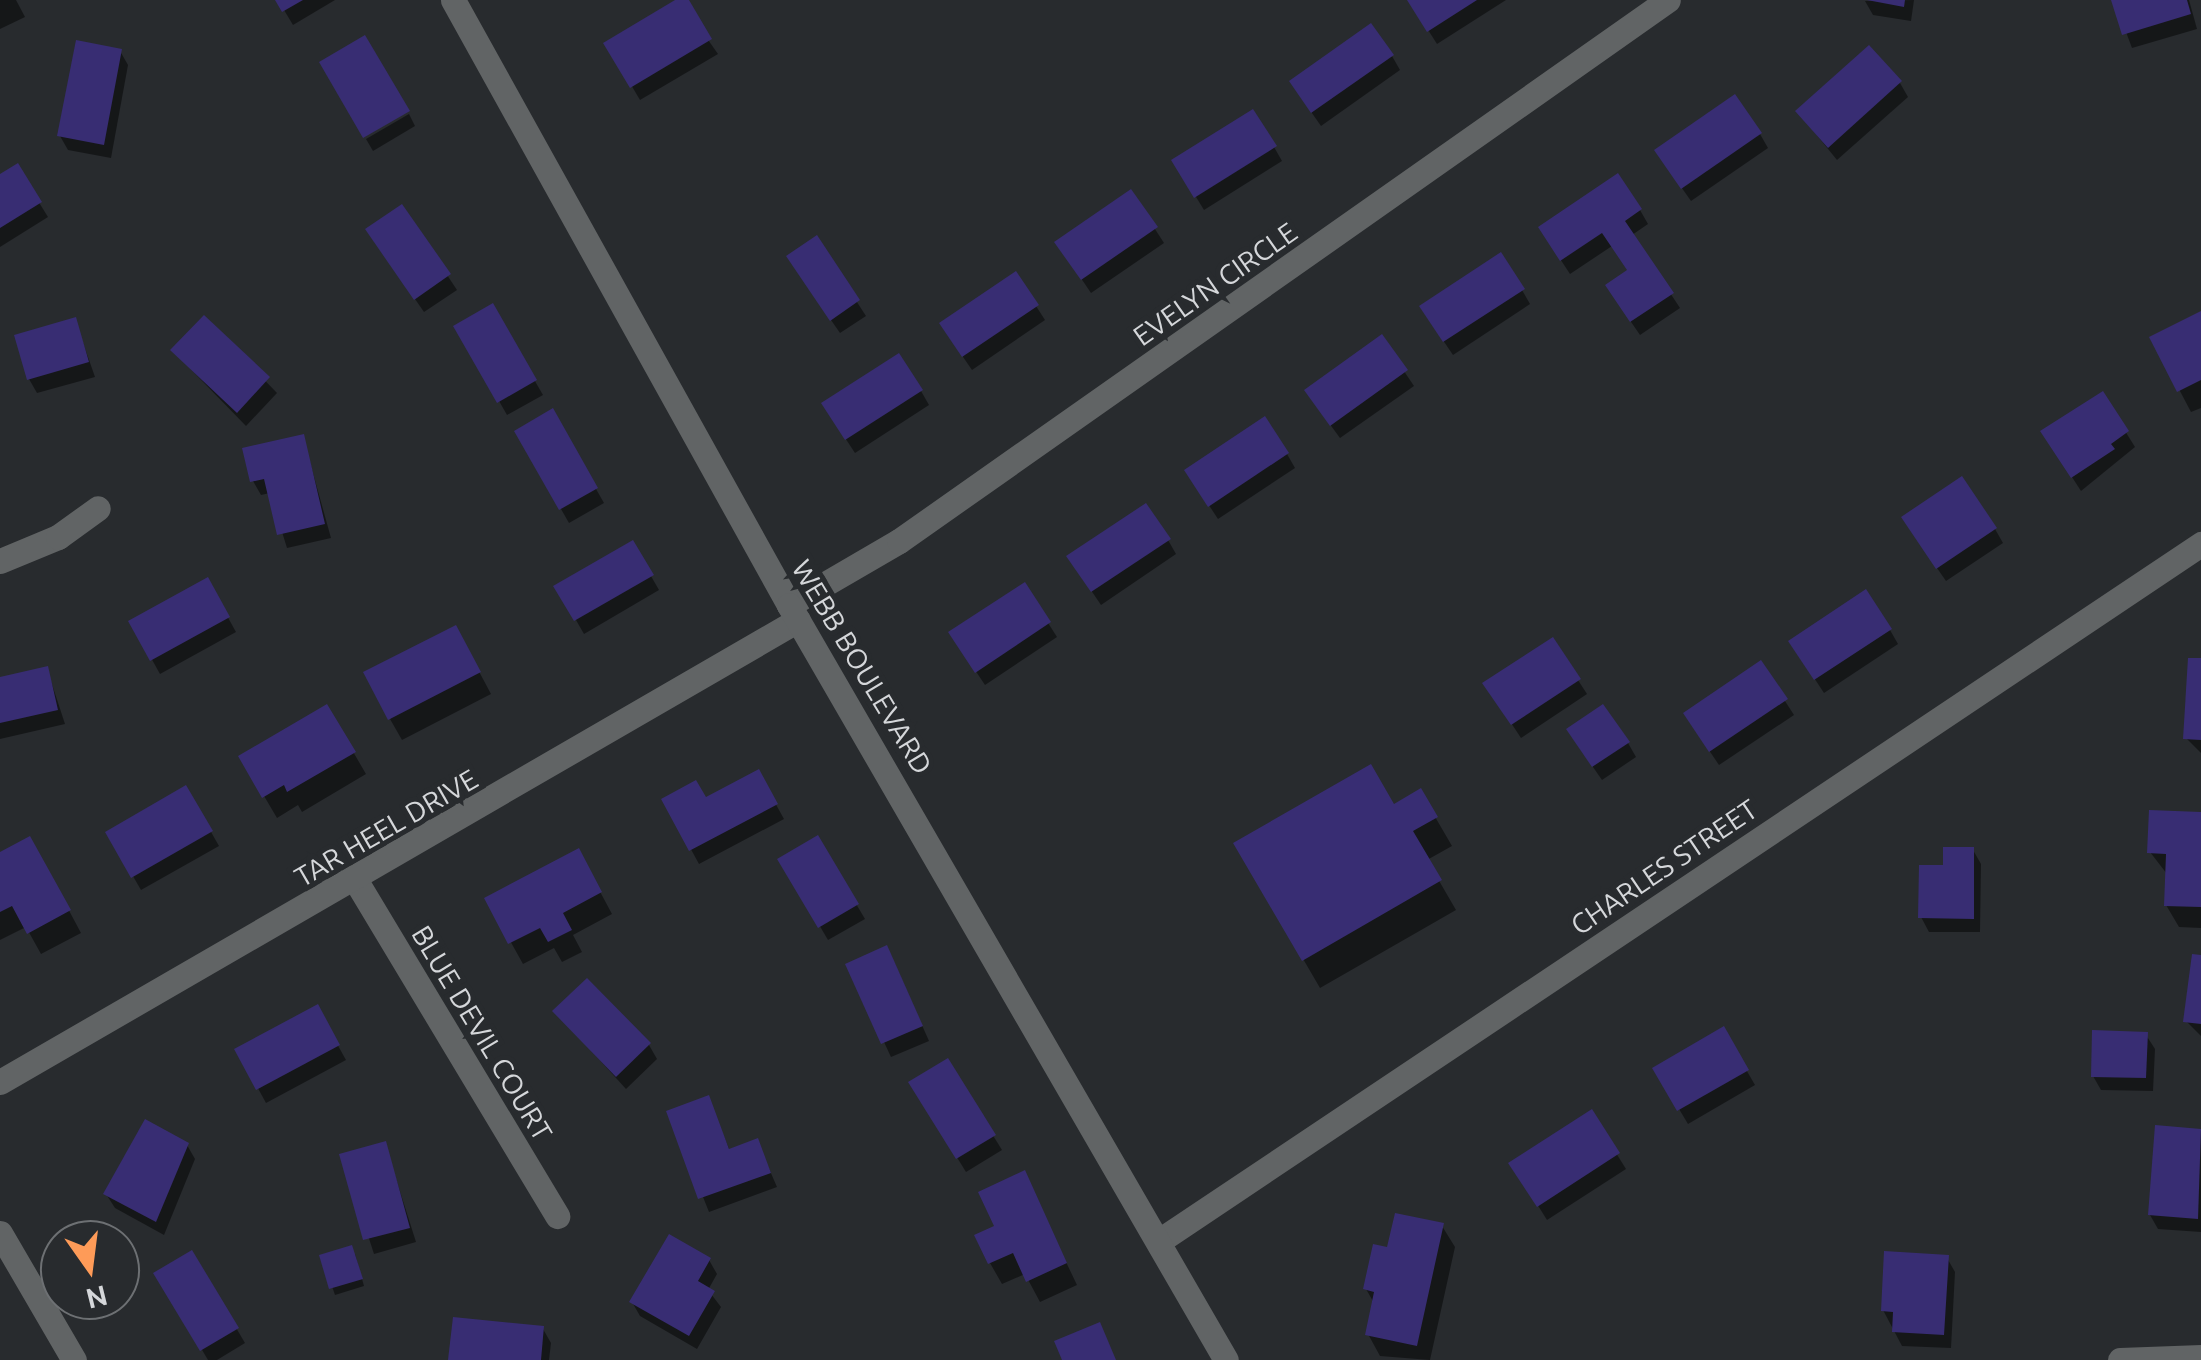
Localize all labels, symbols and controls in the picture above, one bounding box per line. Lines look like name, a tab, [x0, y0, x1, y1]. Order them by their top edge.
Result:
street label: EVELYN CIRCLE	[1127, 215, 1303, 353]
street label: WEBB BOULEVARD	[785, 554, 939, 780]
street label: TAR HEEL DRIVE	[289, 762, 483, 894]
street label: CHARLES STREET	[1564, 792, 1764, 942]
street label: BLUE DEVIL COURT	[405, 919, 559, 1147]
north arrow	[40, 1220, 140, 1320]
text: N	[83, 1280, 111, 1315]

